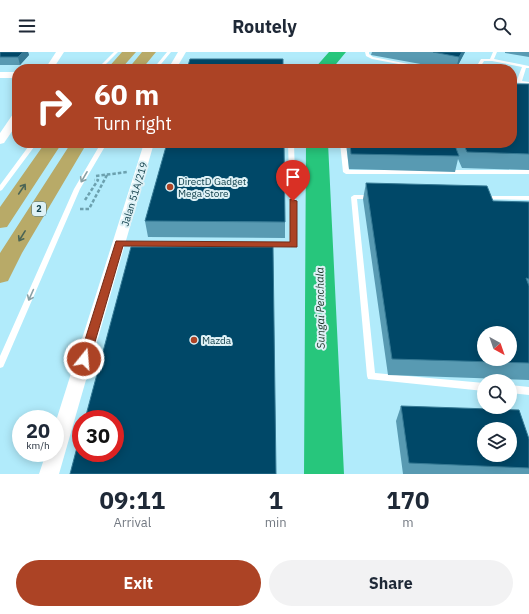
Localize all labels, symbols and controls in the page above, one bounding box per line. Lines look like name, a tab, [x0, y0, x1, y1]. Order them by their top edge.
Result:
icon: menu	[16, 15, 38, 37]
text: Routely	[232, 15, 297, 38]
icon: search	[491, 15, 513, 37]
text: 60 m	[94, 76, 159, 113]
icon: right	[28, 80, 80, 132]
text: Turn right	[94, 112, 172, 135]
street label: Jalan 51A/219	[118, 160, 150, 228]
pin	[276, 160, 310, 201]
icon: arrive	[282, 166, 304, 188]
one-way arrow	[80, 171, 88, 183]
place label: DirectD Gadget Mega Store	[178, 175, 247, 200]
marker: DirectD Gadget Mega Store	[165, 182, 175, 192]
one-way arrow	[18, 184, 26, 195]
road number: 2	[32, 202, 46, 216]
one-way arrow	[17, 230, 25, 242]
water label: Sungai Penchala	[312, 267, 328, 349]
one-way arrow	[26, 289, 34, 301]
north arrow	[477, 326, 517, 366]
map controls	[477, 326, 517, 462]
place label: Mazda	[202, 334, 232, 347]
marker: Mazda	[189, 335, 199, 345]
position arrow	[63, 338, 105, 380]
button: search	[477, 374, 517, 414]
speed limit sign: 30	[72, 410, 124, 462]
text: 20	[26, 417, 50, 444]
button: layers	[477, 422, 517, 462]
text: km/h	[26, 439, 50, 452]
text: 09:11	[100, 484, 165, 516]
text: 1	[268, 484, 283, 516]
text: 170	[386, 484, 429, 516]
text: Arrival	[113, 514, 151, 531]
text: min	[265, 514, 287, 531]
text: m	[402, 514, 413, 531]
button: Exit	[16, 560, 261, 606]
button: Share	[269, 560, 513, 606]

